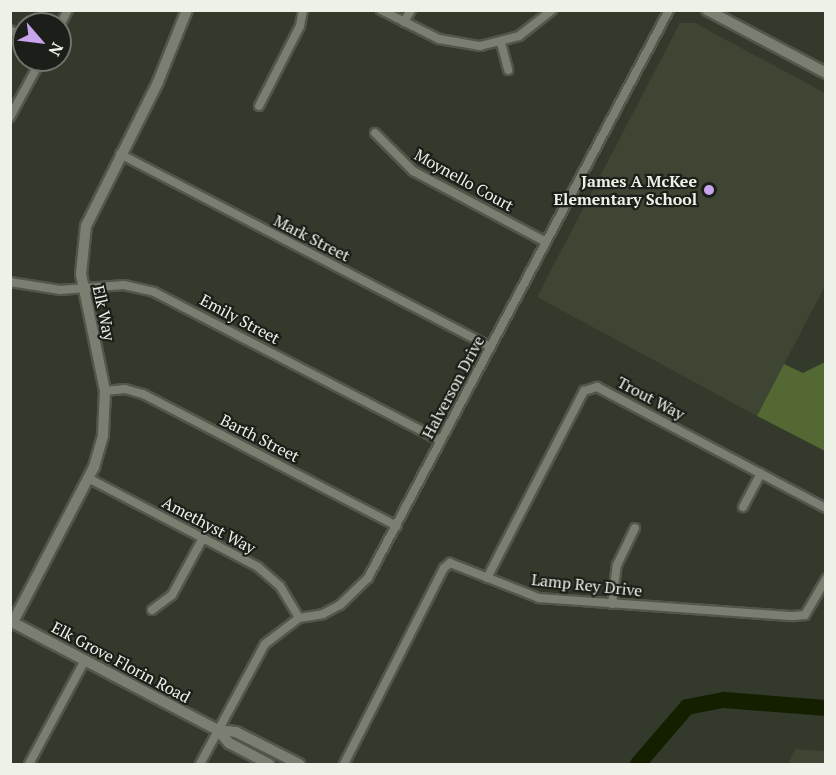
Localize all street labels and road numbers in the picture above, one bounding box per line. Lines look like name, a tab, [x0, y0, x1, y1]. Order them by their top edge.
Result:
street label: Moynello Court	[411, 145, 517, 215]
street label: Mark Street	[271, 211, 353, 265]
street label: Elk Way	[89, 283, 119, 343]
street label: Emily Street	[197, 290, 283, 348]
street label: Halverson Drive	[418, 332, 488, 442]
street label: Trout Way	[614, 372, 688, 424]
street label: Barth Street	[217, 410, 303, 466]
street label: Amethyst Way	[159, 492, 259, 558]
street label: Lamp Rey Drive	[531, 570, 643, 600]
street label: Elk Grove Florin Road	[48, 617, 194, 707]

